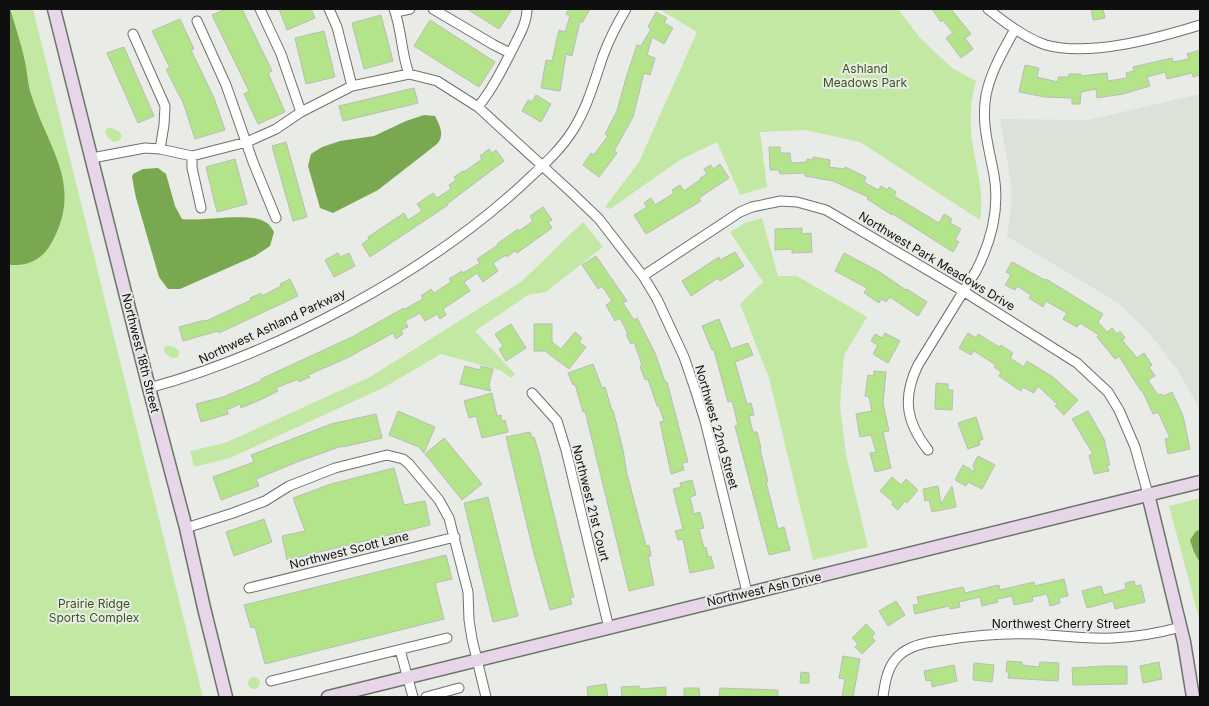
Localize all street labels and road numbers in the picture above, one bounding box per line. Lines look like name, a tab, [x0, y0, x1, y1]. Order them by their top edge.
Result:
street label: Northwest Park Meadows Drive	[856, 208, 1018, 314]
street label: Northwest Ashland Parkway	[196, 285, 348, 367]
street label: Northwest 18th Street	[119, 292, 163, 414]
street label: Northwest 22nd Street	[692, 363, 742, 491]
street label: Northwest 21st Court	[569, 443, 613, 563]
street label: Northwest Scott Lane	[288, 528, 410, 572]
street label: Northwest Ash Drive	[705, 569, 823, 609]
street label: Northwest Cherry Street	[992, 616, 1130, 631]

